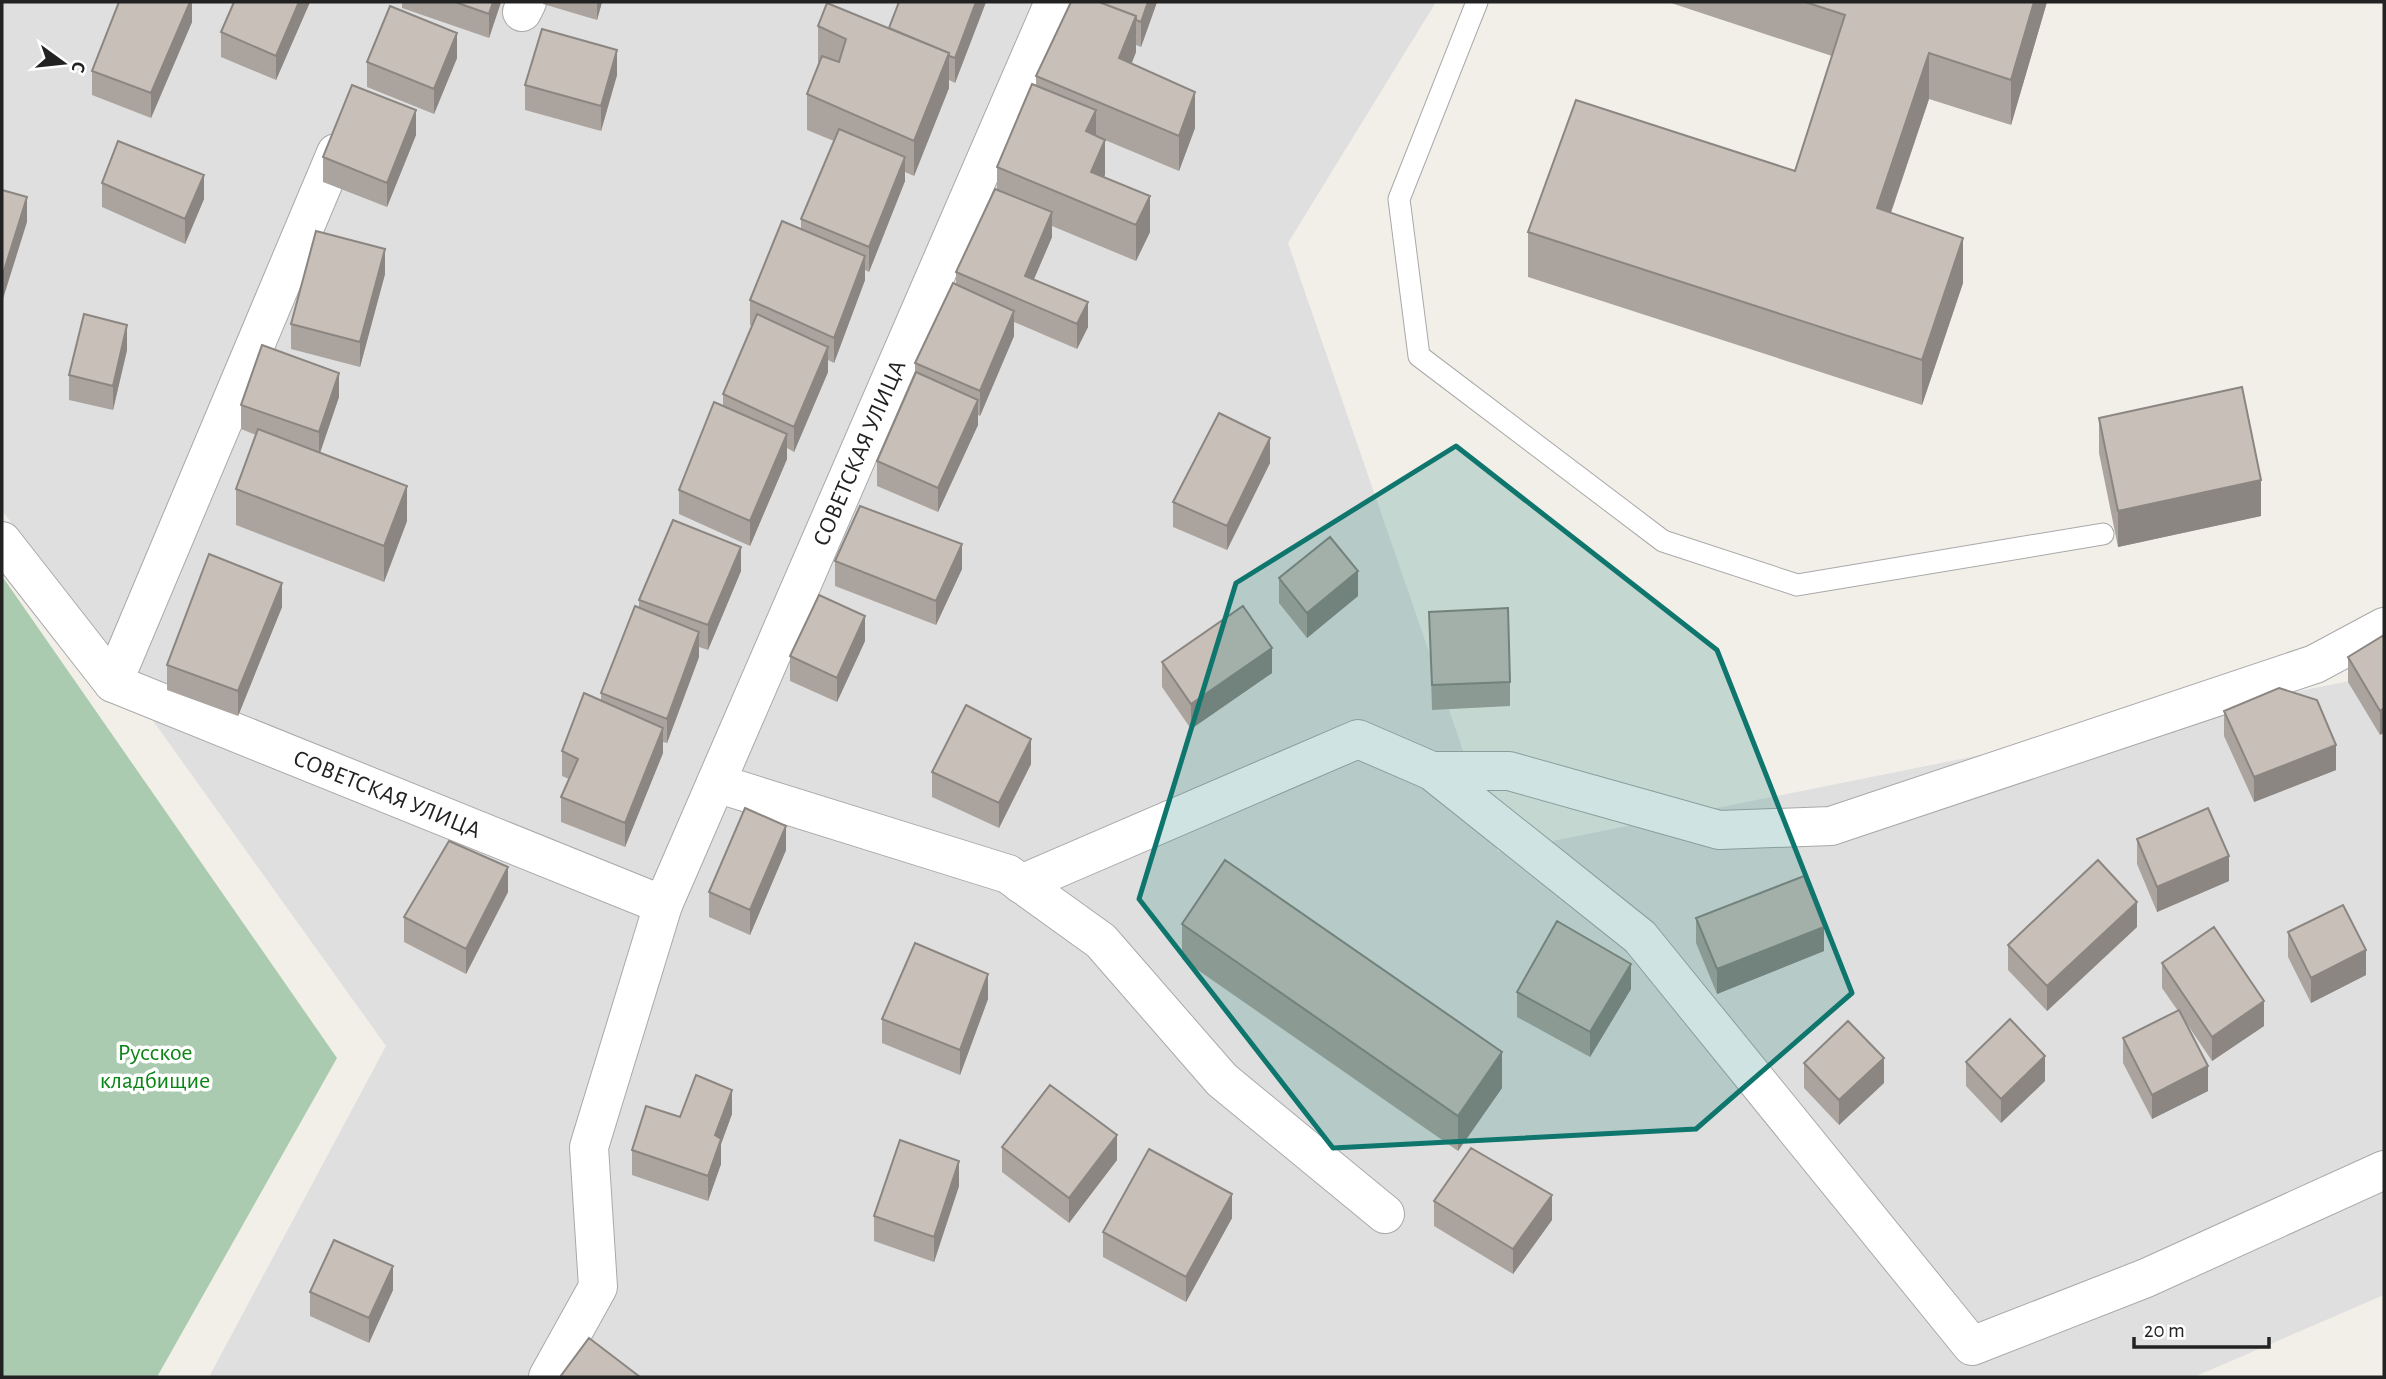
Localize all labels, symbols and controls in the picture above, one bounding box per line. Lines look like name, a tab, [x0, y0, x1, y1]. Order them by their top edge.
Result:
north arrow	[28, 28, 98, 98]
text: С	[67, 59, 89, 75]
street label: СОВЕТСКАЯ УЛИЦА	[809, 357, 910, 550]
street label: СОВЕТСКАЯ УЛИЦА	[290, 746, 484, 843]
park label: Русское кладбищие	[100, 1041, 210, 1093]
scale bar	[2134, 1306, 2269, 1350]
text: 20 m	[2144, 1320, 2185, 1341]

